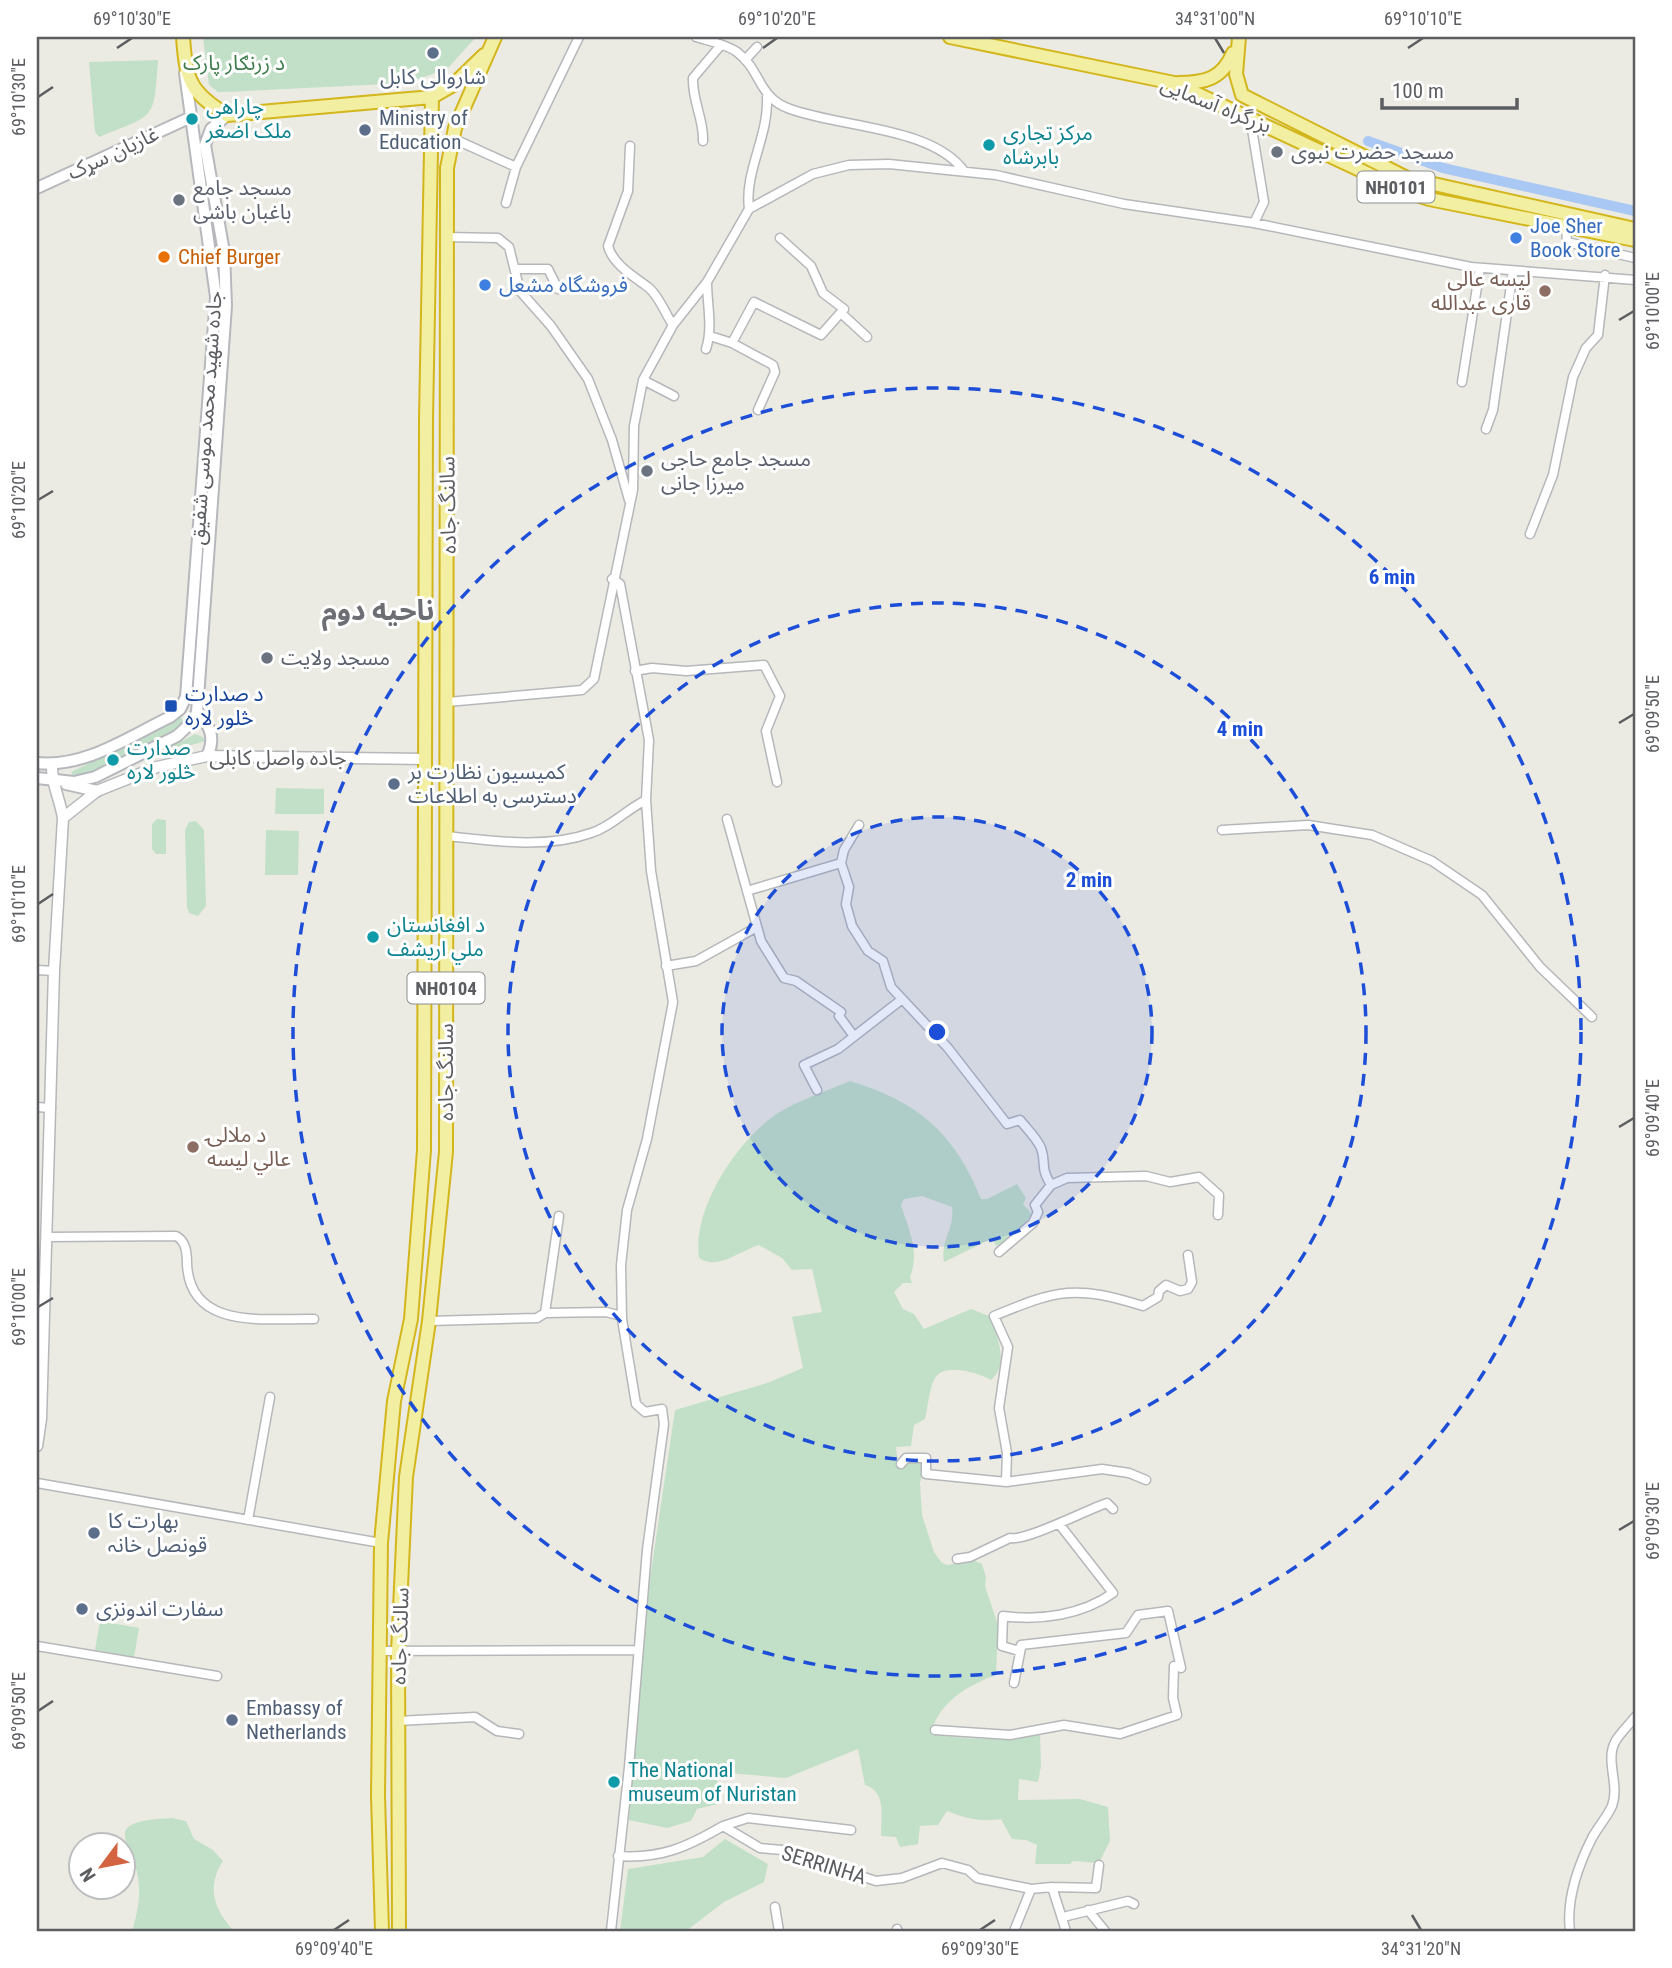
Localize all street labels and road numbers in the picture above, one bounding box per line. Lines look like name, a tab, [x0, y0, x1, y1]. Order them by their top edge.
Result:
street label: بزرگراه آسمایی	[1157, 72, 1275, 138]
street label: غازیان سړک	[64, 121, 162, 185]
road number: NH0101	[1358, 172, 1434, 202]
street label: جاده شهید محمد موسی شفیق	[185, 290, 228, 546]
street label: سالنگ جاده	[435, 456, 461, 554]
street label: جاده واصل کابلی	[209, 746, 347, 770]
road number: NH0104	[408, 972, 485, 1004]
street label: سالنگ جاده	[434, 1023, 458, 1121]
street label: سالنگ جاده	[386, 1587, 414, 1685]
street label: SERRINHA	[779, 1841, 869, 1889]

